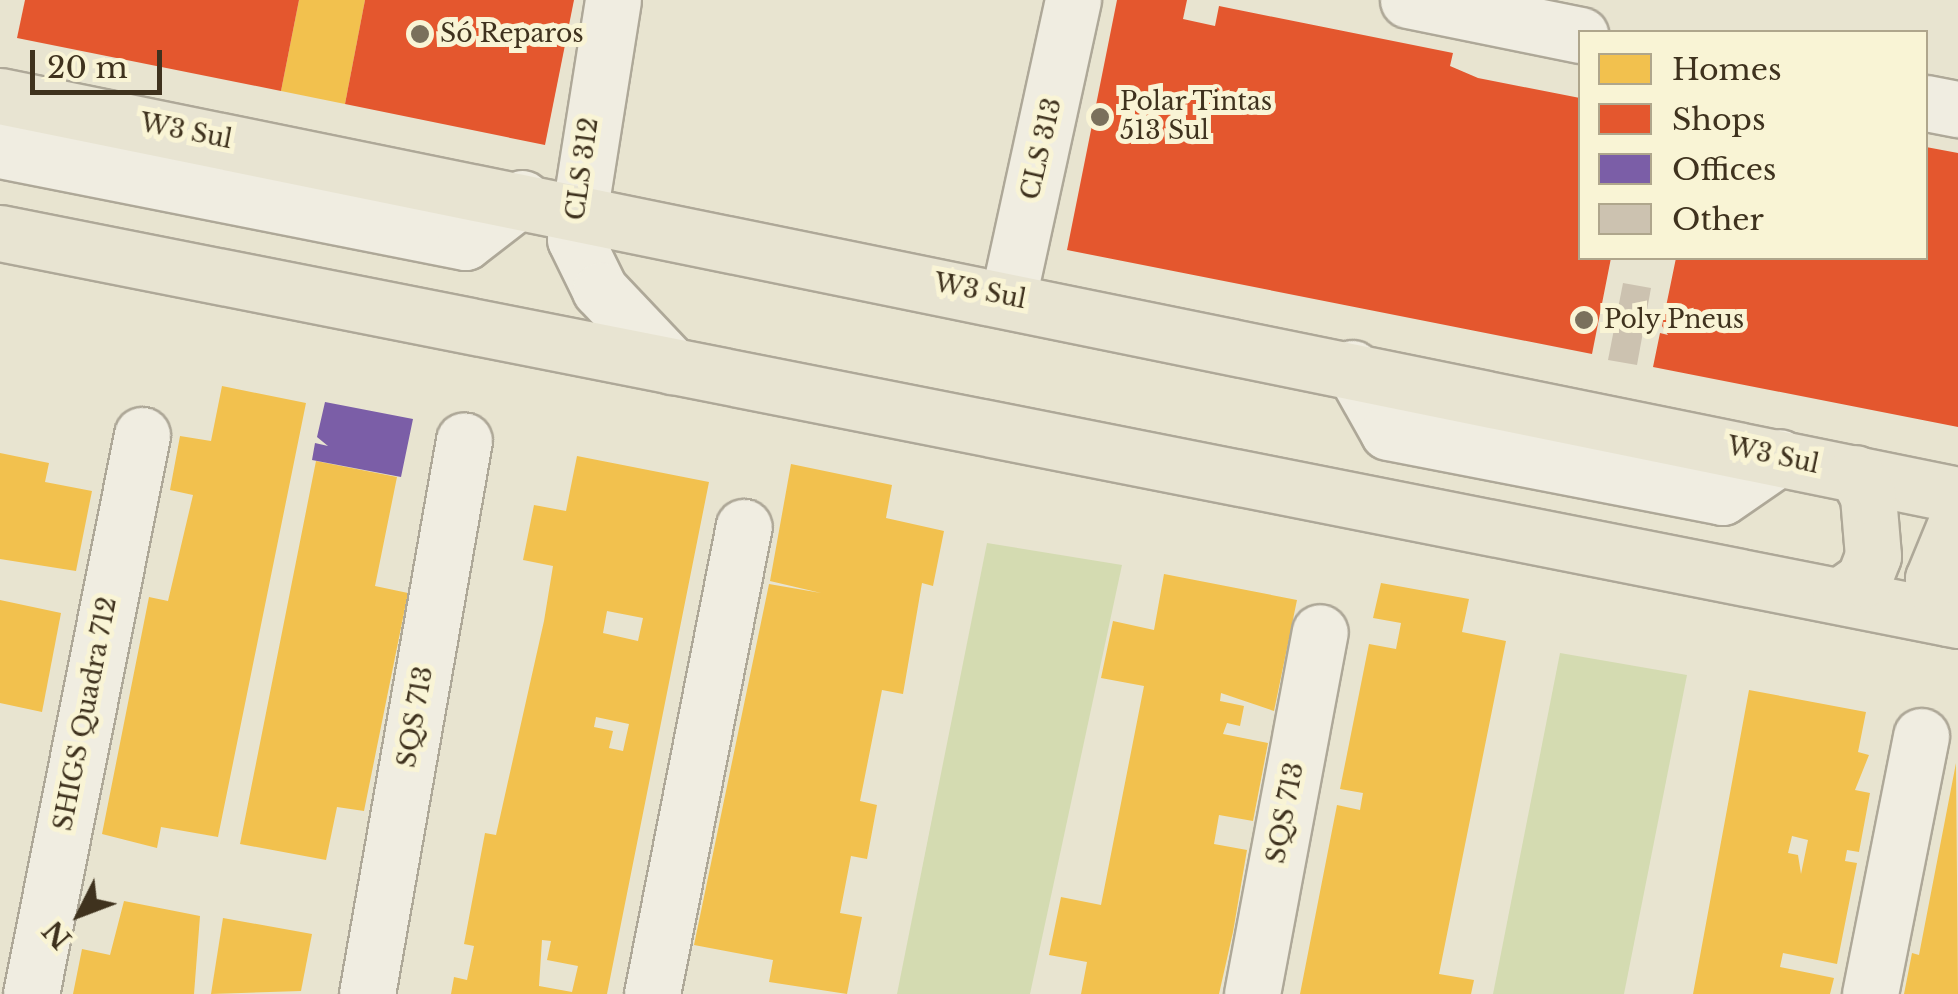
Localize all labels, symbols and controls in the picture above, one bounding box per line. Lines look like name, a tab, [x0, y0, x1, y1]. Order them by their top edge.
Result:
place label: Só Reparos	[440, 19, 584, 49]
marker: Só Reparos	[409, 23, 431, 45]
scale bar	[35, 30, 168, 92]
legend	[1578, 30, 1928, 260]
text: 20 m	[47, 49, 128, 86]
text: Homes	[1672, 51, 1782, 88]
place label: Polar Tintas 513 Sul	[1120, 88, 1274, 147]
street label: CLS 313	[1016, 95, 1068, 203]
text: Shops	[1672, 101, 1766, 138]
marker: Polar Tintas 513 Sul	[1089, 106, 1111, 128]
street label: W3 Sul	[138, 108, 234, 156]
street label: CLS 312	[561, 116, 605, 222]
text: Offices	[1672, 151, 1776, 188]
text: Other	[1672, 201, 1764, 238]
street label: W3 Sul	[932, 268, 1028, 316]
place label: Poly Pneus	[1604, 305, 1745, 335]
marker: Poly Pneus	[1573, 309, 1595, 331]
street label: W3 Sul	[1724, 432, 1822, 480]
street label: SHIGS Quadra 712	[49, 595, 123, 833]
street label: SQS 713	[392, 664, 440, 770]
street label: SQS 713	[1262, 760, 1310, 866]
north arrow	[30, 864, 130, 964]
text: N	[36, 913, 79, 956]

